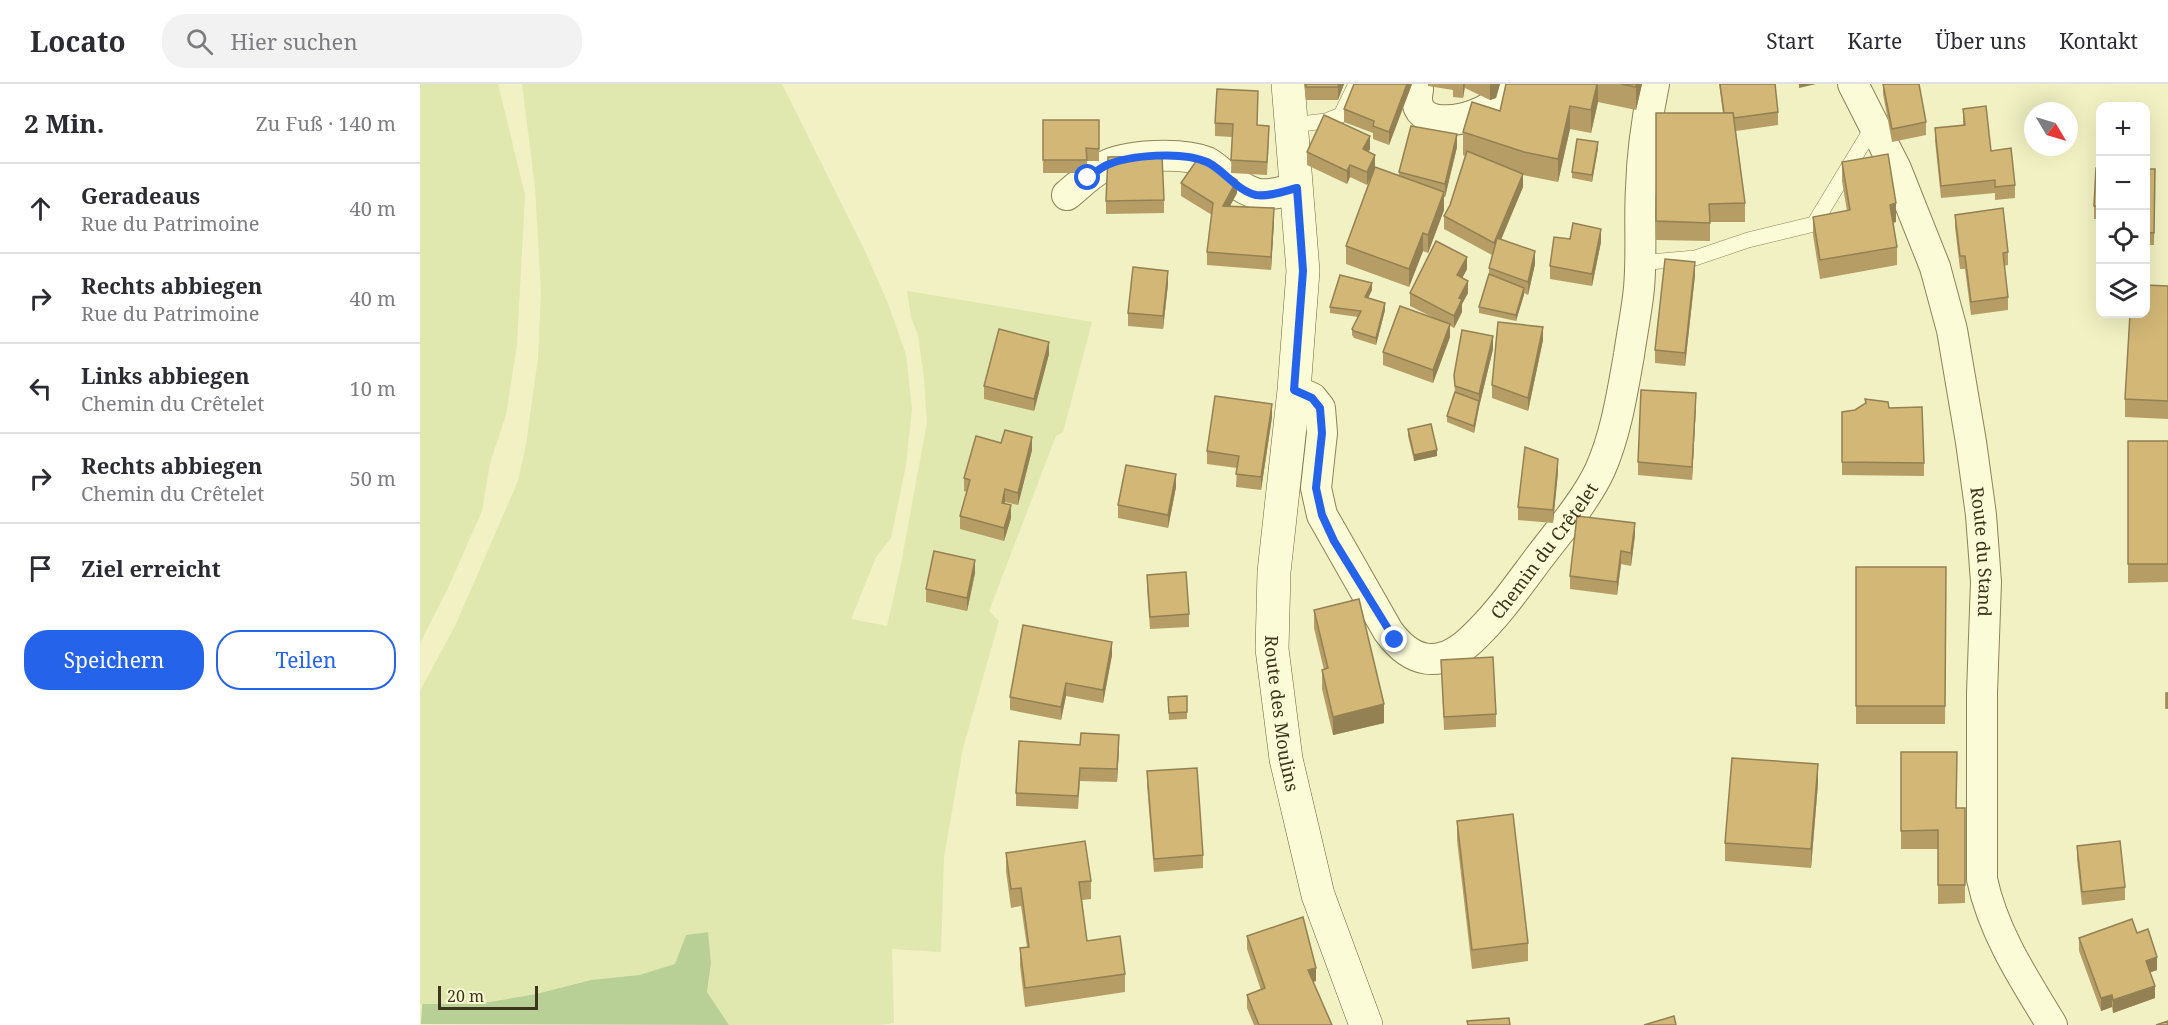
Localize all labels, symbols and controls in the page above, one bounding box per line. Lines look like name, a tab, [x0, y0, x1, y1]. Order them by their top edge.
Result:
search box	[162, 14, 582, 68]
text: Locato	[30, 22, 126, 60]
icon: search	[183, 25, 216, 58]
text: Hier suchen	[231, 26, 358, 56]
text: Start	[1766, 27, 1814, 55]
text: Karte	[1847, 27, 1902, 55]
text: Über uns	[1935, 27, 2026, 55]
text: Kontakt	[2059, 27, 2138, 55]
north arrow	[2024, 102, 2078, 156]
map controls	[2096, 102, 2150, 318]
button: +	[2096, 102, 2150, 156]
text: 2 Min.	[24, 105, 104, 141]
text: Zu Fuß · 140 m	[256, 110, 396, 137]
button: −	[2096, 156, 2150, 210]
route start	[1074, 164, 1100, 190]
text: Geradeaus	[81, 180, 200, 210]
icon: ahead	[24, 192, 57, 225]
text: 40 m	[350, 195, 396, 222]
text: Rue du Patrimoine	[81, 210, 260, 237]
button: locate	[2096, 210, 2150, 264]
button: layers	[2096, 264, 2150, 318]
text: Rechts abbiegen	[81, 270, 262, 300]
icon: right	[24, 282, 57, 315]
text: 40 m	[350, 285, 396, 312]
text: Rue du Patrimoine	[81, 300, 260, 327]
text: Links abbiegen	[81, 360, 250, 390]
icon: left	[24, 372, 57, 405]
text: 10 m	[350, 375, 396, 402]
text: Chemin du Crêtelet	[81, 390, 264, 417]
text: Rechts abbiegen	[81, 450, 262, 480]
icon: right	[24, 462, 57, 495]
text: 50 m	[350, 465, 396, 492]
street label: Chemin du Crêtelet	[1485, 478, 1603, 624]
text: Chemin du Crêtelet	[81, 480, 264, 507]
street label: Route du Stand	[1965, 485, 1998, 617]
icon: arrive	[24, 552, 57, 585]
text: Ziel erreicht	[81, 553, 221, 583]
route end	[1381, 626, 1407, 652]
button: Speichern	[24, 630, 204, 690]
button: Teilen	[216, 630, 396, 690]
street label: Route des Moulins	[1260, 635, 1305, 794]
scale bar	[438, 983, 538, 1010]
text: 20 m	[447, 985, 484, 1007]

